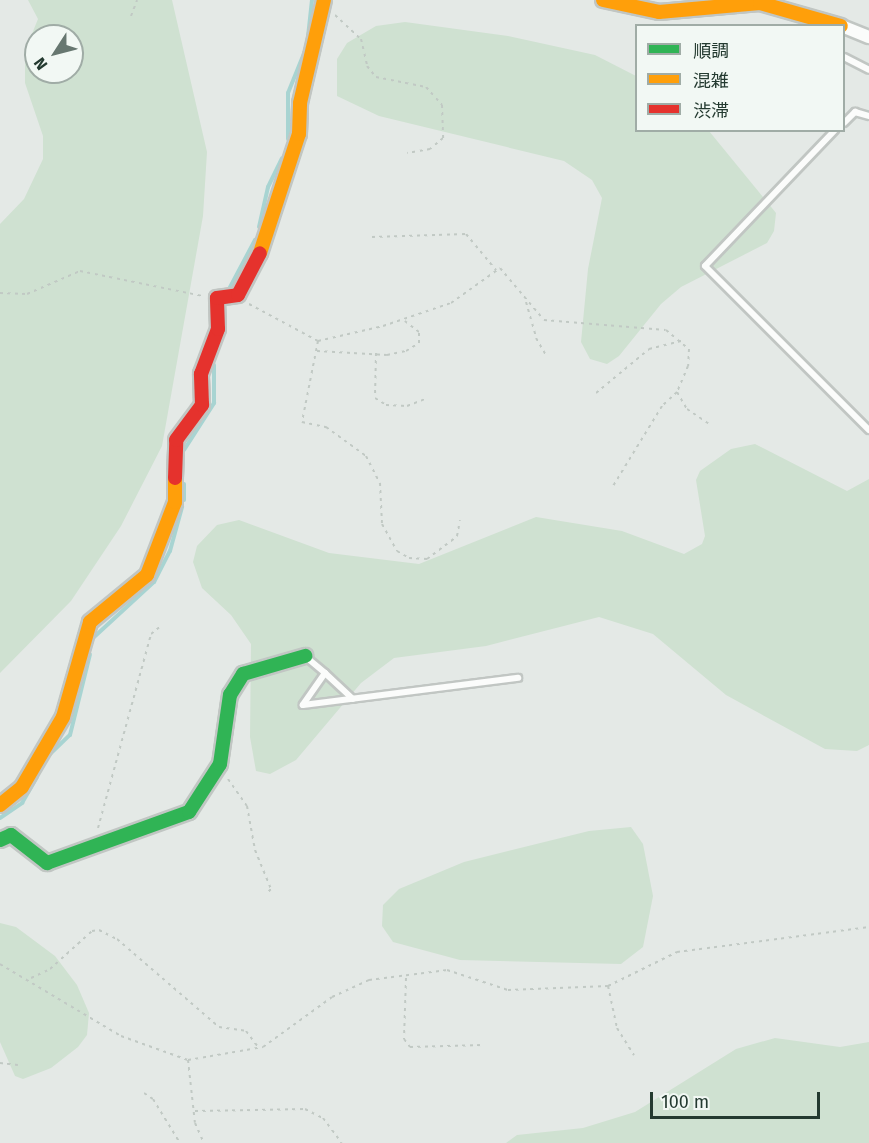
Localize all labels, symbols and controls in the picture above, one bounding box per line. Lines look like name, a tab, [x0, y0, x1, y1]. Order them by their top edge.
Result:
north arrow	[24, 24, 84, 84]
legend	[635, 24, 845, 132]
text: 順調	[693, 40, 729, 62]
text: N	[30, 54, 51, 74]
text: 混雑	[693, 70, 729, 92]
text: 渋滞	[693, 100, 729, 122]
scale bar	[653, 1080, 822, 1118]
text: 100 m	[661, 1091, 709, 1113]

